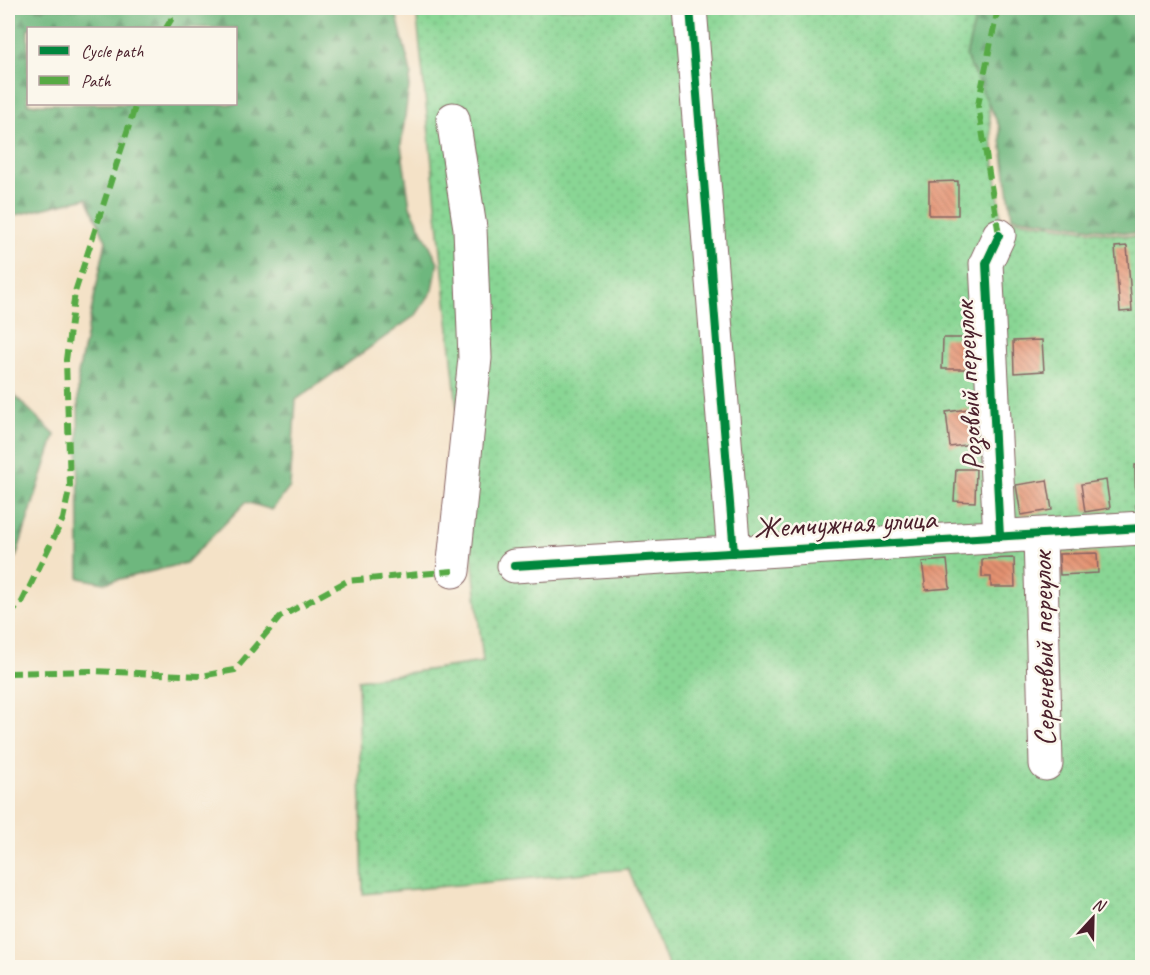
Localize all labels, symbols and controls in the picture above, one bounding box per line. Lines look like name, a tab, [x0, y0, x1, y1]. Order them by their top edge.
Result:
legend	[27, 27, 237, 105]
text: Cycle path	[81, 40, 144, 62]
text: Path	[81, 70, 111, 92]
street label: Розовый переулок	[944, 297, 991, 472]
street label: Жемчужная улица	[753, 499, 939, 547]
street label: Сереневый переулок	[1022, 548, 1064, 747]
north arrow	[1063, 888, 1123, 948]
text: N	[1090, 894, 1109, 917]

